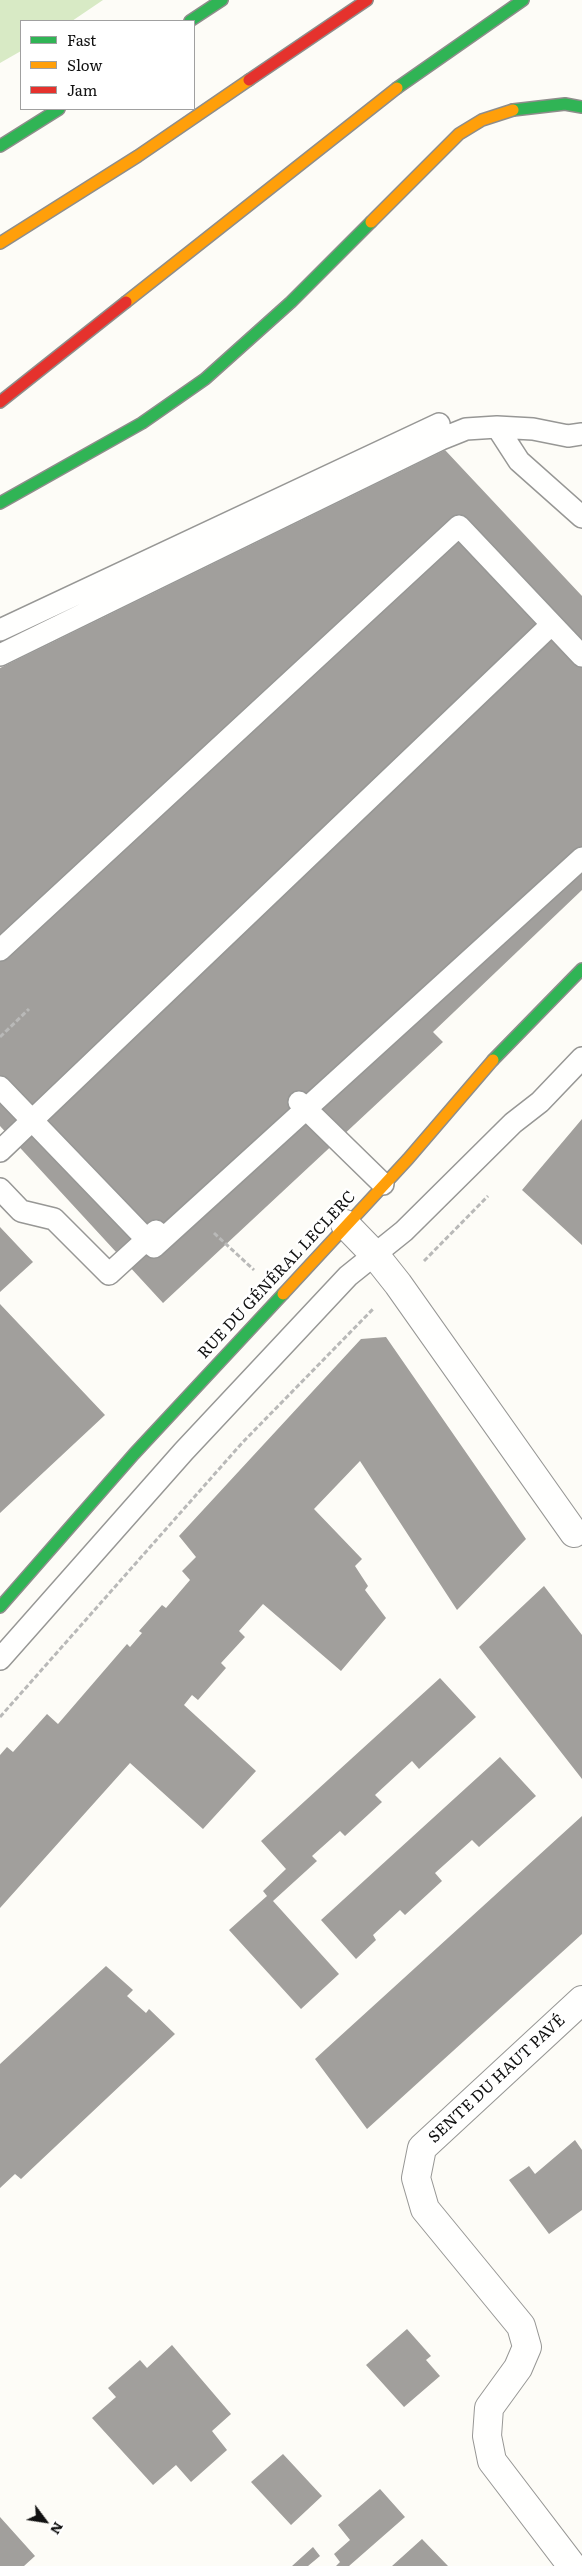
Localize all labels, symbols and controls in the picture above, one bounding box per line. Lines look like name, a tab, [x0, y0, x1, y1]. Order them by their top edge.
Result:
legend	[20, 20, 195, 110]
text: Fast	[67, 28, 96, 51]
text: Slow	[67, 53, 102, 76]
text: Jam	[67, 78, 97, 101]
street label: RUE DU GÉNÉRAL LECLERC	[194, 1187, 360, 1363]
street label: SENTE DU HAUT PAVÉ	[425, 2011, 569, 2147]
north arrow	[20, 2496, 70, 2546]
text: N	[46, 2519, 69, 2539]

